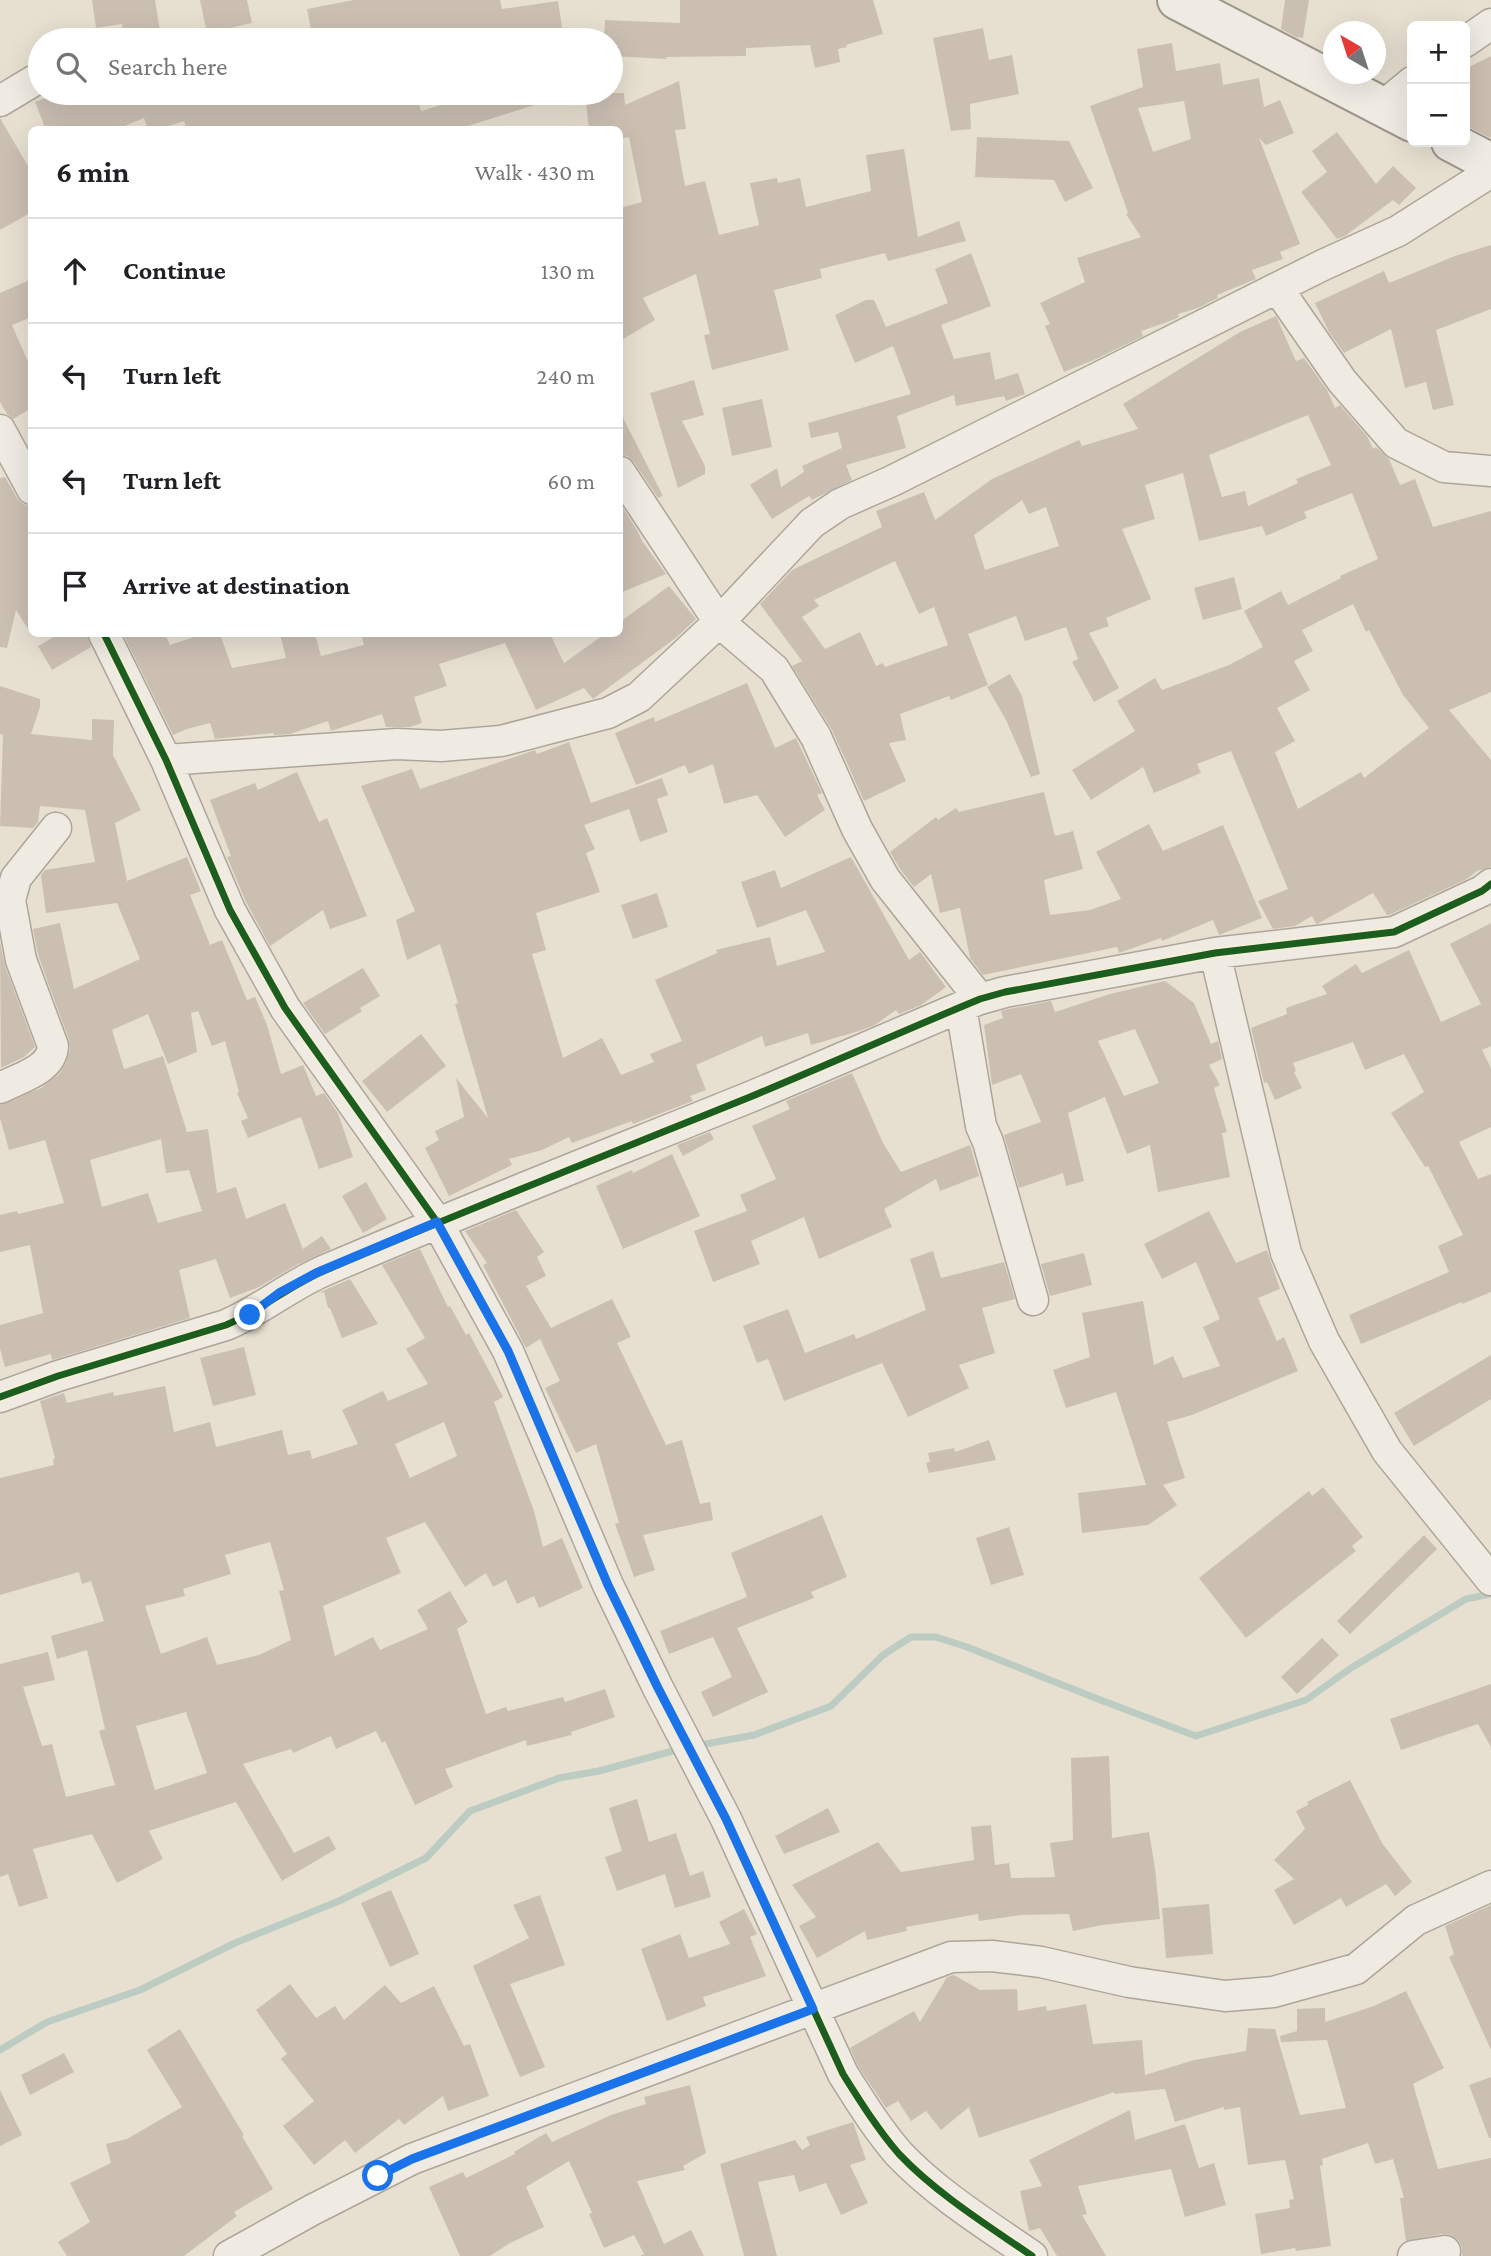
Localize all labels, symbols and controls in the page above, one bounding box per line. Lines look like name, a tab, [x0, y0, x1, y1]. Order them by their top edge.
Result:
north arrow	[1323, 21, 1386, 84]
map controls	[1407, 21, 1470, 147]
button: +	[1407, 21, 1470, 84]
search box	[28, 28, 623, 105]
icon: search	[52, 48, 90, 86]
text: Search here	[108, 52, 227, 81]
button: −	[1407, 84, 1470, 147]
text: 6 min	[56, 155, 129, 188]
text: Walk · 430 m	[475, 159, 595, 185]
icon: ahead	[56, 252, 94, 290]
text: Continue	[123, 256, 226, 285]
text: 130 m	[541, 258, 595, 284]
icon: left	[56, 357, 94, 395]
text: Turn left	[123, 361, 221, 390]
text: 240 m	[536, 363, 595, 389]
icon: left	[56, 462, 94, 500]
text: Turn left	[123, 466, 221, 495]
text: 60 m	[548, 468, 595, 494]
icon: arrive	[56, 567, 94, 605]
text: Arrive at destination	[123, 571, 350, 600]
route end	[234, 1299, 265, 1330]
route start	[362, 2160, 393, 2191]

